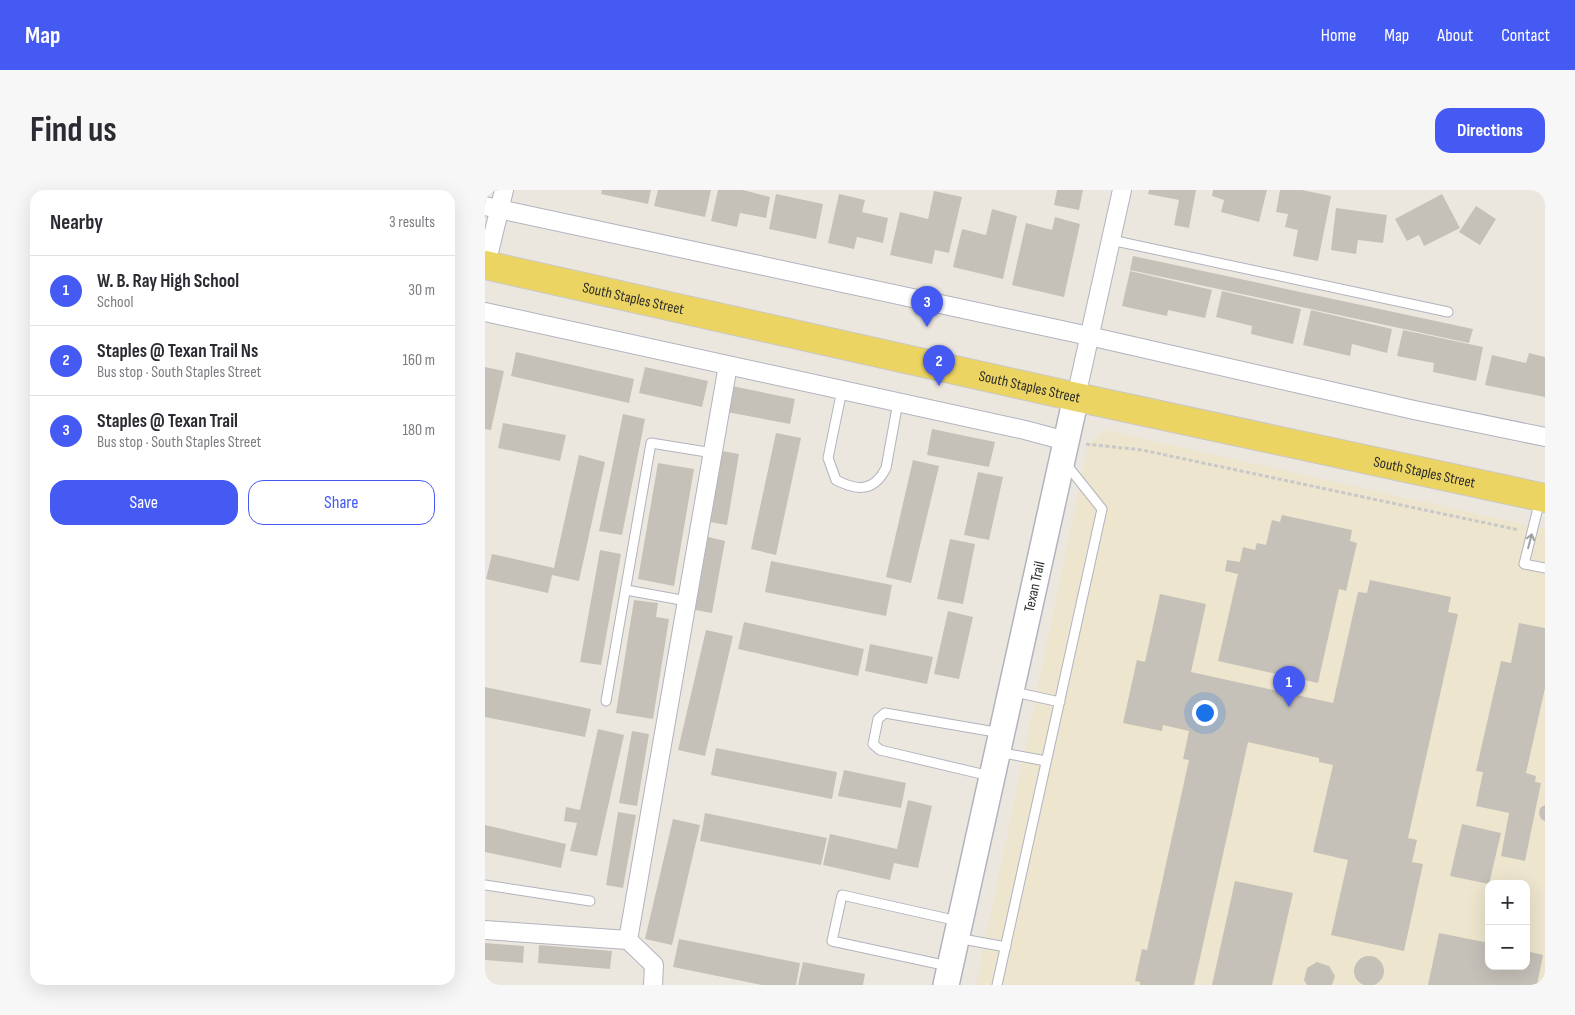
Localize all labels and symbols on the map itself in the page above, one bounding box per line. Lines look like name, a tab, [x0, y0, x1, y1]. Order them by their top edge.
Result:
street label: South Staples Street	[581, 278, 686, 319]
pin: 3	[911, 286, 943, 327]
pin: 2	[923, 345, 955, 386]
street label: South Staples Street	[977, 366, 1083, 407]
street label: South Staples Street	[1372, 452, 1477, 492]
one-way arrow	[1525, 533, 1535, 549]
street label: Texan Trail	[1019, 559, 1049, 614]
pin: 1	[1273, 666, 1305, 707]
your location	[1192, 700, 1218, 726]

